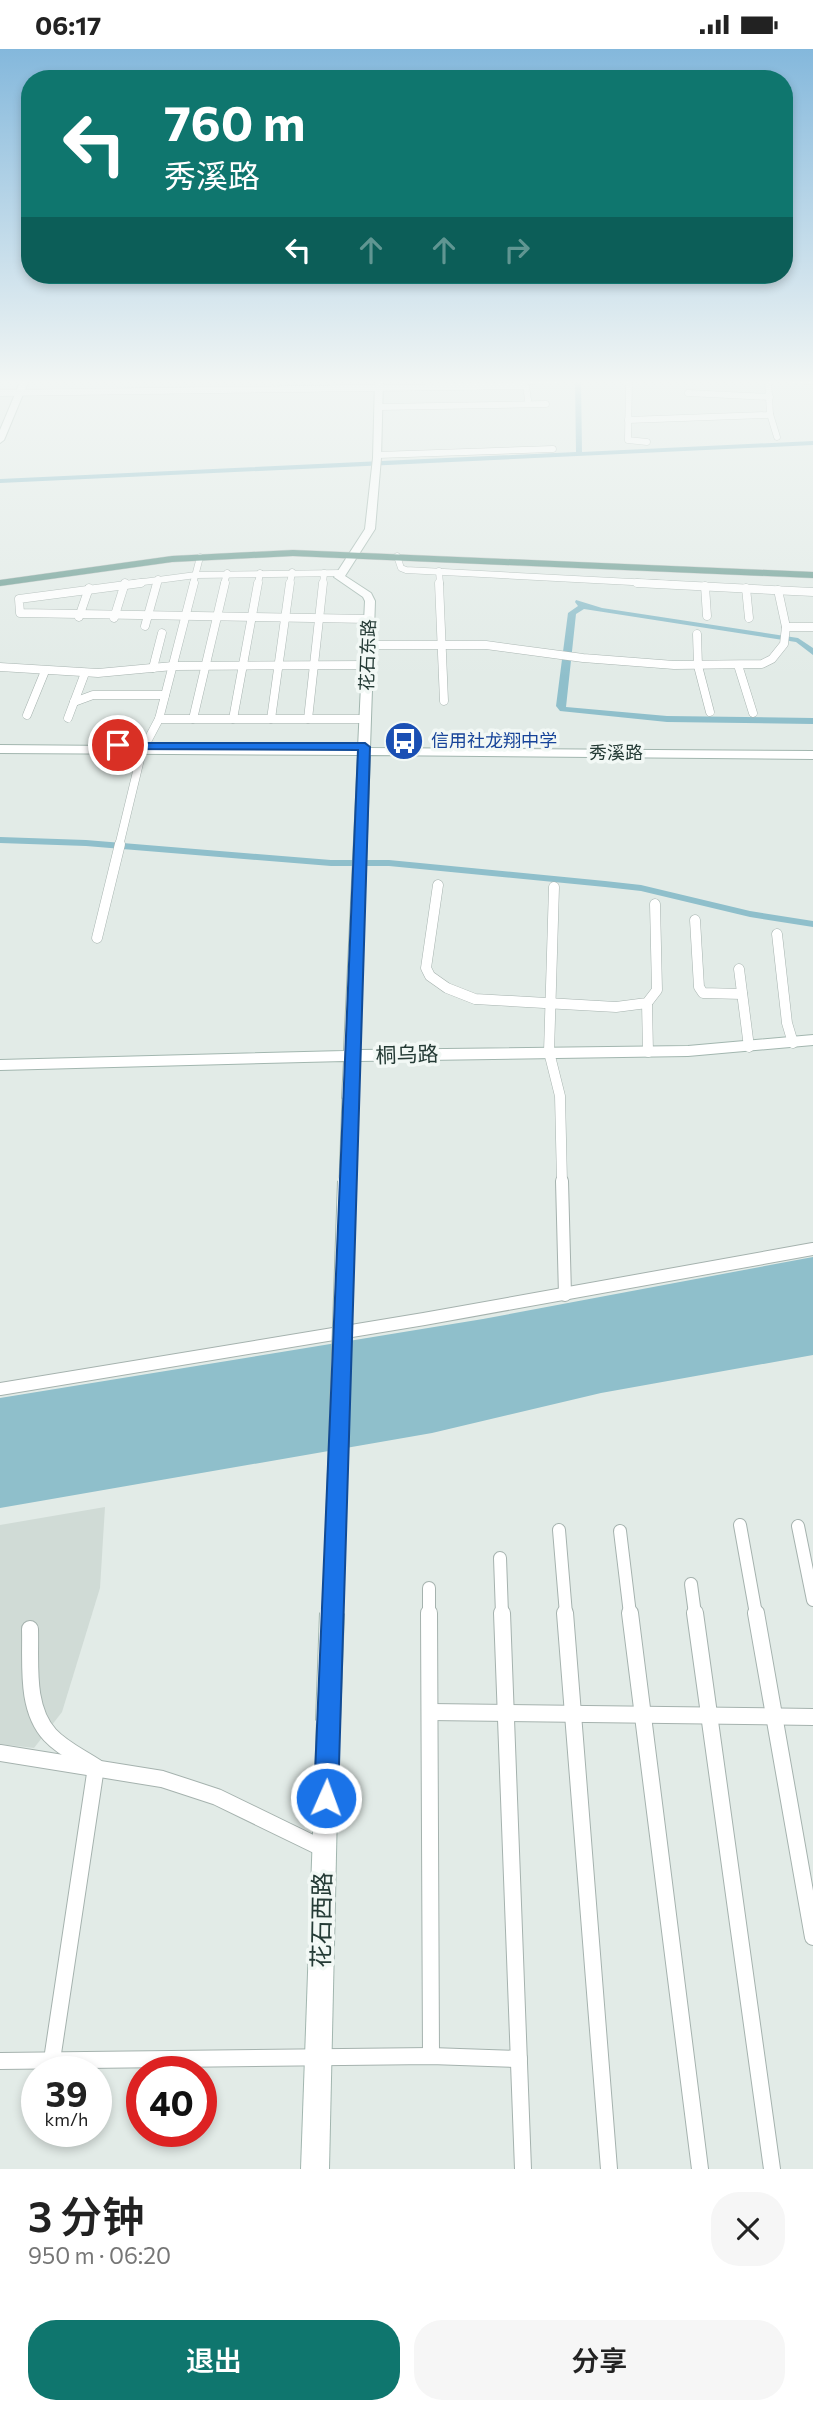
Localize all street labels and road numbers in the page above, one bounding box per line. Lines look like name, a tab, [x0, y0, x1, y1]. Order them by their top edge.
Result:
street label: 花石东路	[355, 619, 379, 691]
street label: 秀溪路	[589, 741, 643, 763]
street label: 桐乌路	[375, 1040, 439, 1067]
street label: 花石西路	[305, 1872, 336, 1968]

